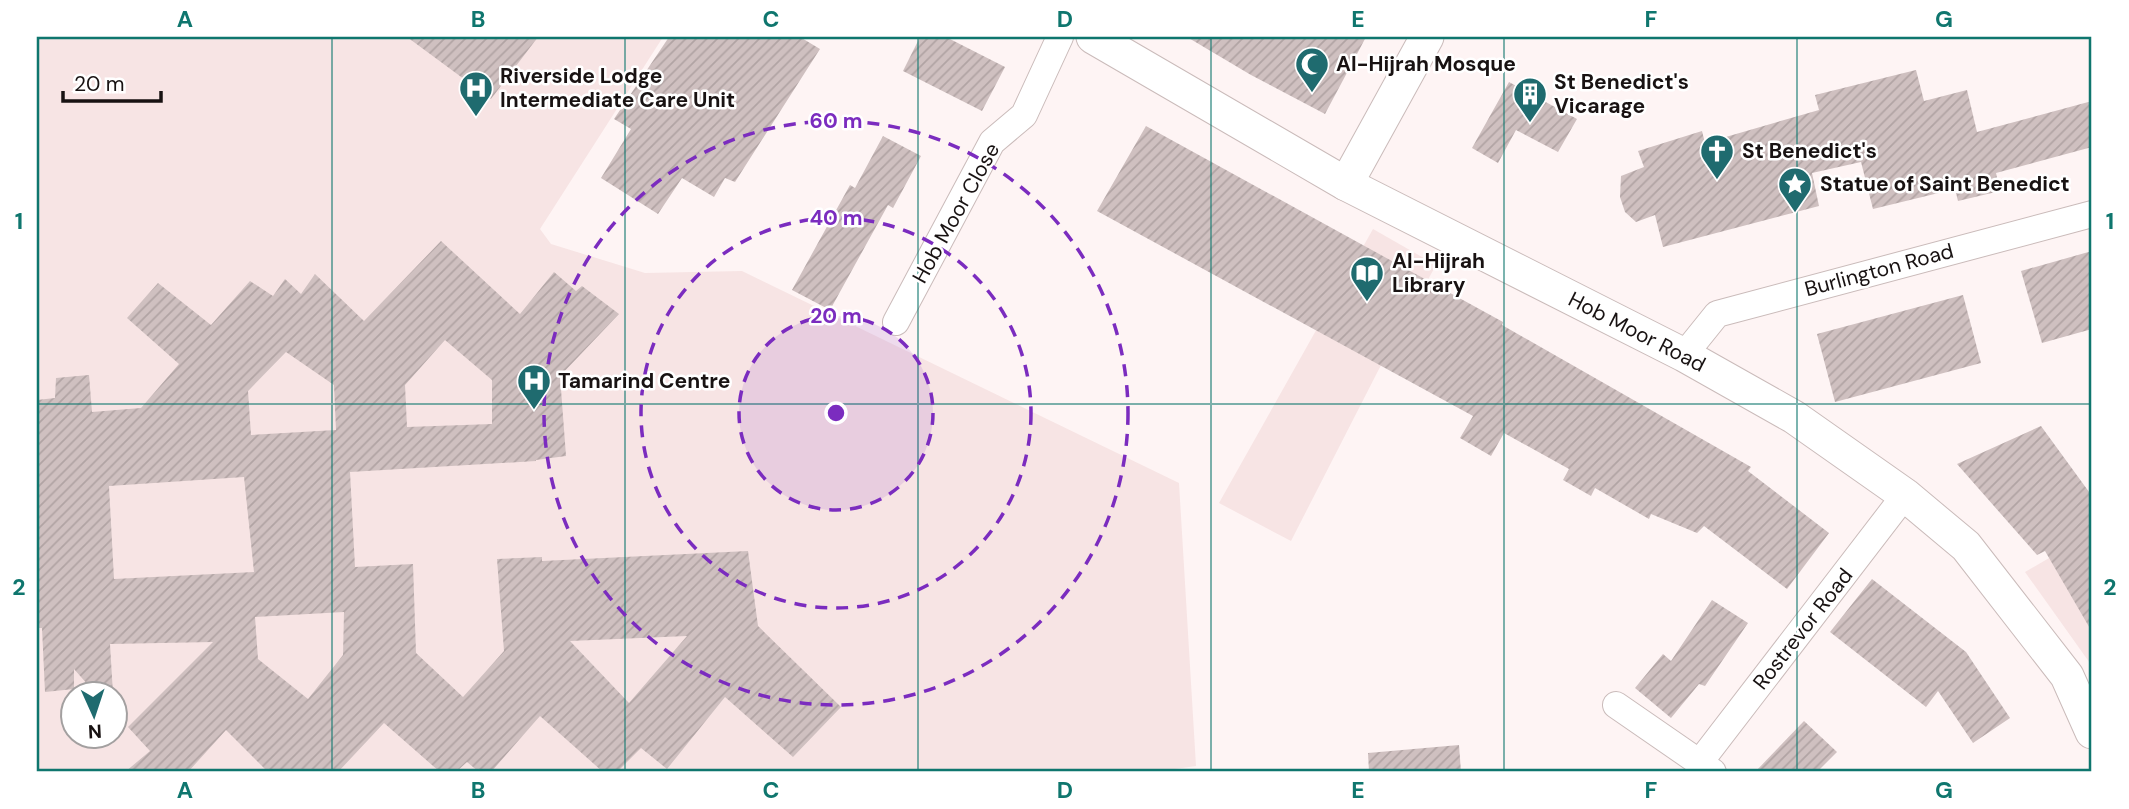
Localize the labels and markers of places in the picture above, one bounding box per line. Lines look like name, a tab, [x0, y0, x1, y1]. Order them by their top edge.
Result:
mosque icon: Al-Hijrah Mosque	[1293, 45, 1331, 94]
place label: Al-Hijrah Mosque	[1336, 50, 1516, 78]
place label: Riverside Lodge Intermediate Care Unit	[500, 62, 735, 114]
place label: St Benedict's Vicarage	[1554, 68, 1689, 120]
hospital icon: Riverside Lodge Intermediate Care Unit	[457, 69, 495, 118]
building icon: St Benedict's Vicarage	[1511, 75, 1549, 124]
church icon: St Benedict's	[1698, 132, 1736, 181]
place label: St Benedict's	[1742, 137, 1877, 165]
place icon: Statue of Saint Benedict	[1776, 165, 1814, 214]
place label: Statue of Saint Benedict	[1820, 170, 2070, 198]
place label: Al-Hijrah Library	[1392, 247, 1485, 299]
library icon: Al-Hijrah Library	[1348, 254, 1386, 303]
hospital icon: Tamarind Centre	[515, 362, 553, 411]
place label: Tamarind Centre	[558, 367, 730, 395]
centre of rings	[824, 401, 848, 425]

